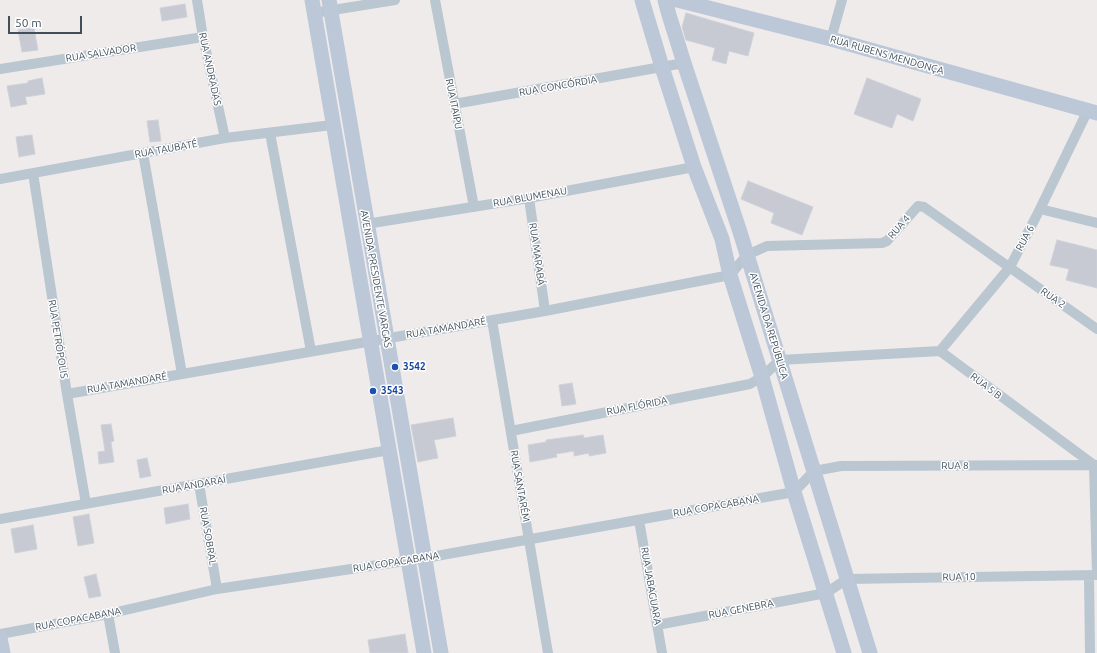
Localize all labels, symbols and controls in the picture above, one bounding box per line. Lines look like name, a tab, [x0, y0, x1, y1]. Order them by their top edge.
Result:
scale bar	[10, 8, 84, 34]
text: 50 m	[15, 16, 42, 29]
street label: RUA ANDRADAS	[196, 31, 224, 107]
street label: RUA RUBENS MENDONÇA	[829, 33, 945, 77]
street label: RUA SALVADOR	[65, 42, 137, 64]
street label: RUA CONCÓRDIA	[518, 73, 598, 99]
street label: RUA ITAIPU	[443, 78, 465, 130]
street label: RUA TAUBATÉ	[134, 138, 198, 160]
street label: RUA BLUMENAU	[492, 185, 568, 209]
street label: AVENIDA PRESIDENTE VARGAS	[358, 209, 394, 349]
street label: RUA 4	[885, 213, 913, 241]
street label: RUA MARABÁ	[527, 222, 547, 286]
street label: RUA 6	[1013, 223, 1037, 253]
street label: AVENIDA DA REPÚBLICA	[747, 271, 791, 381]
street label: RUA 2	[1038, 285, 1068, 311]
street label: RUA PETRÓPOLIS	[46, 299, 70, 379]
street label: RUA TAMANDARÉ	[405, 315, 487, 341]
place label: 3542	[403, 361, 426, 373]
marker: 3542	[390, 362, 400, 372]
street label: RUA TAMANDARÉ	[86, 370, 168, 396]
street label: RUA 5 B	[968, 370, 1004, 402]
place label: 3543	[381, 385, 404, 397]
marker: 3543	[368, 386, 378, 396]
street label: RUA FLÓRIDA	[605, 394, 669, 418]
street label: RUA SANTARÉM	[508, 449, 532, 523]
street label: RUA 8	[941, 460, 969, 472]
street label: RUA ANDARAÍ	[161, 473, 227, 497]
street label: RUA COPACABANA	[672, 493, 760, 519]
street label: RUA SOBRAL	[197, 506, 219, 566]
street label: RUA JABAGUARA	[638, 546, 664, 626]
street label: RUA COPACABANA	[352, 549, 440, 575]
street label: RUA 10	[942, 571, 976, 583]
street label: RUA GENEBRA	[707, 597, 775, 621]
street label: RUA COPACABANA	[34, 605, 122, 633]

